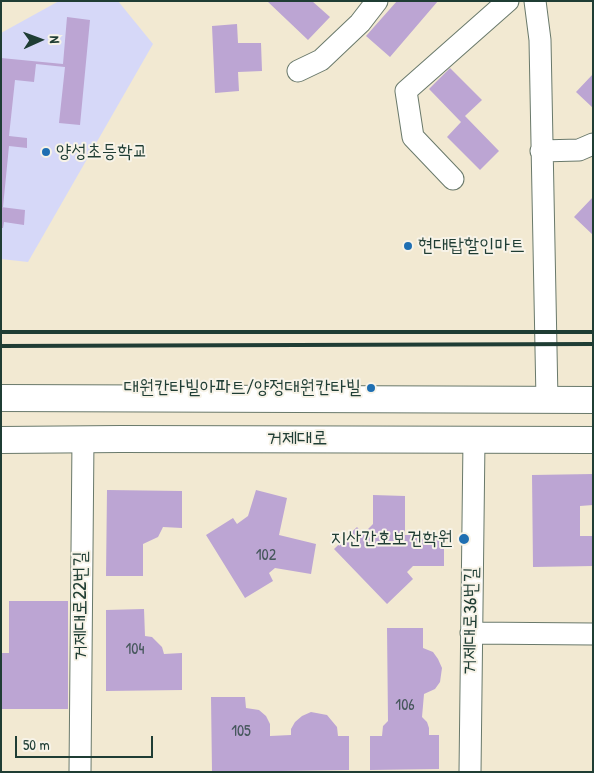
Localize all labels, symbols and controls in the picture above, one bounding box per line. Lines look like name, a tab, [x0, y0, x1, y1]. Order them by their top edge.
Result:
north arrow	[15, 15, 65, 65]
text: N	[46, 35, 65, 44]
place label: 양성초등학교	[56, 141, 148, 163]
marker: 양성초등학교	[40, 146, 52, 158]
place label: 현대탑할인마트	[418, 235, 525, 257]
marker: 현대탑할인마트	[402, 240, 414, 252]
place label: 대원칸타빌아파트/양정대원칸타빌	[124, 377, 361, 399]
marker: 대원칸타빌아파트/양정대원칸타빌	[365, 382, 377, 394]
street label: 거제대로	[266, 428, 328, 450]
place label: 지산간호보건학원	[331, 528, 453, 550]
marker: 지산간호보건학원	[457, 532, 471, 546]
house number: 102	[256, 546, 276, 566]
street label: 거제대로22번길	[70, 551, 92, 661]
street label: 거제대로36번길	[459, 567, 483, 675]
house number: 104	[126, 640, 144, 660]
house number: 106	[395, 696, 415, 716]
house number: 105	[231, 722, 251, 742]
scale bar	[18, 726, 155, 758]
text: 50 m	[23, 734, 50, 755]

